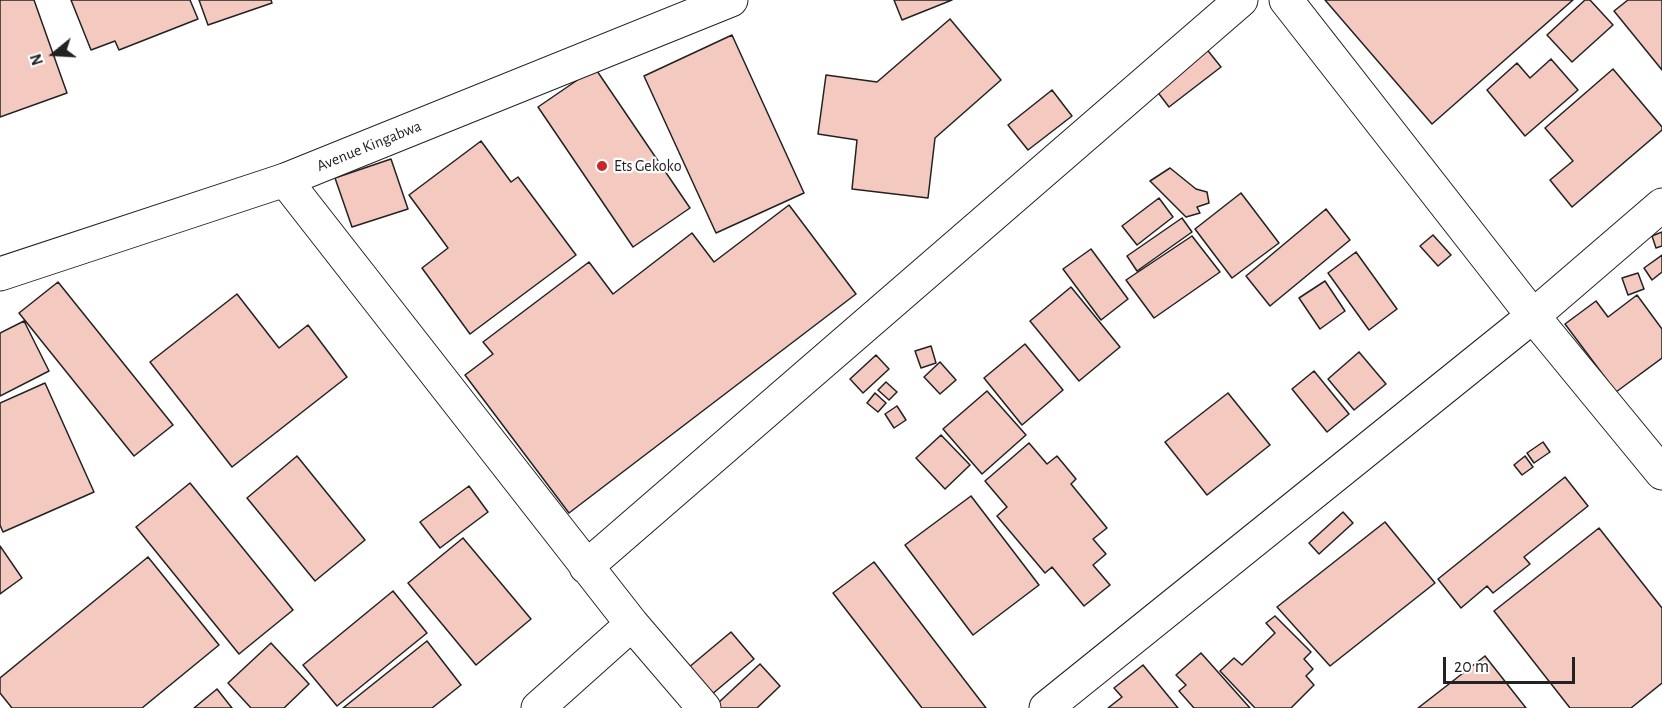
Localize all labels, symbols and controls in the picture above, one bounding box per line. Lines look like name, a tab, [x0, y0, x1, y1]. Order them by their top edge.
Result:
north arrow	[24, 24, 84, 84]
text: N	[28, 52, 46, 67]
street label: Avenue Kingabwa	[314, 116, 424, 176]
place label: Ets Gekoko	[614, 156, 682, 176]
marker: Ets Gekoko	[595, 159, 609, 173]
scale bar	[1446, 645, 1578, 683]
text: 20 m	[1454, 658, 1489, 676]

